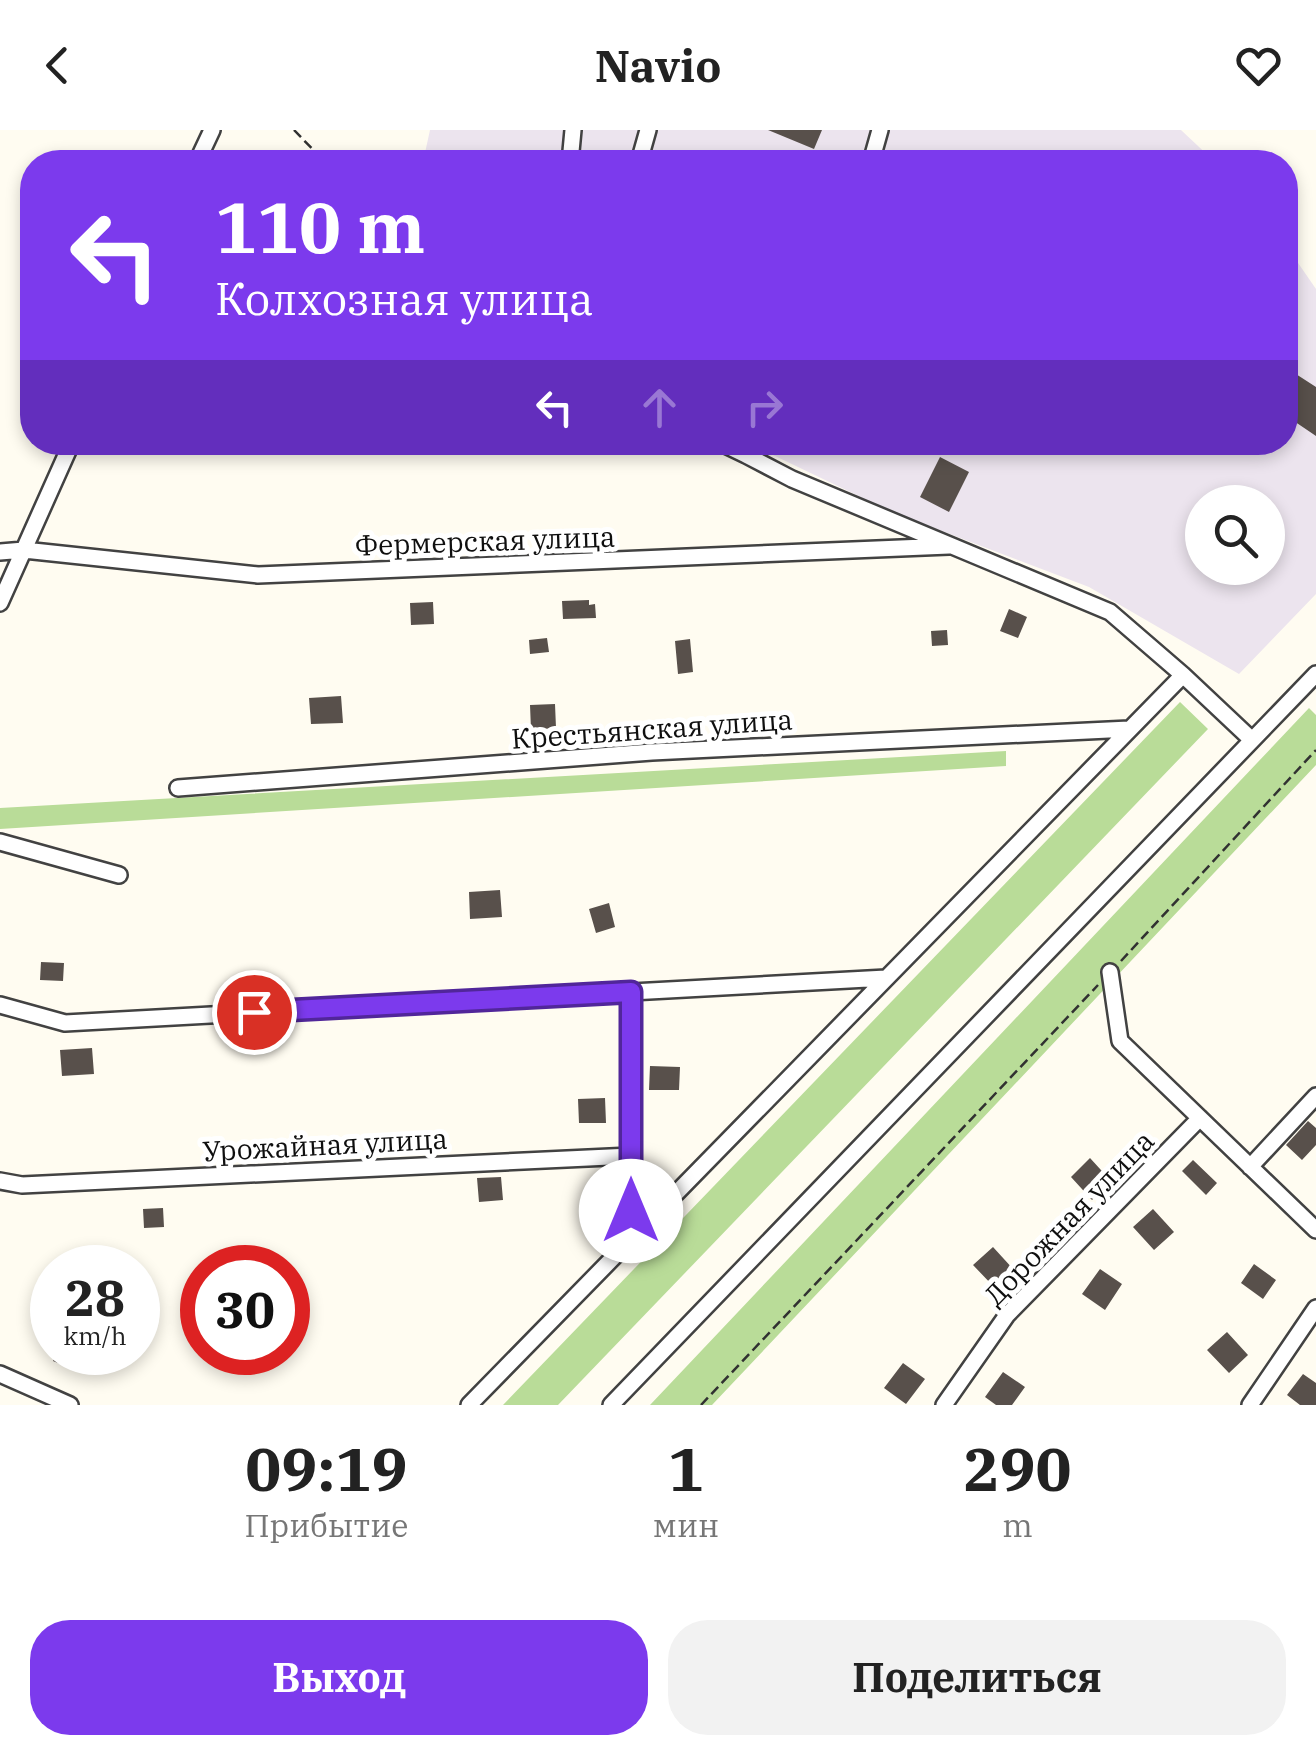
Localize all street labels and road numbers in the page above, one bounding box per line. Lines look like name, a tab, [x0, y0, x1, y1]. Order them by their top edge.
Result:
street label: Фермерская улица	[354, 517, 616, 564]
street label: Крестьянская улица	[510, 700, 794, 757]
street label: Урожайная улица	[202, 1120, 448, 1169]
street label: Дорожная улица	[976, 1122, 1162, 1313]

